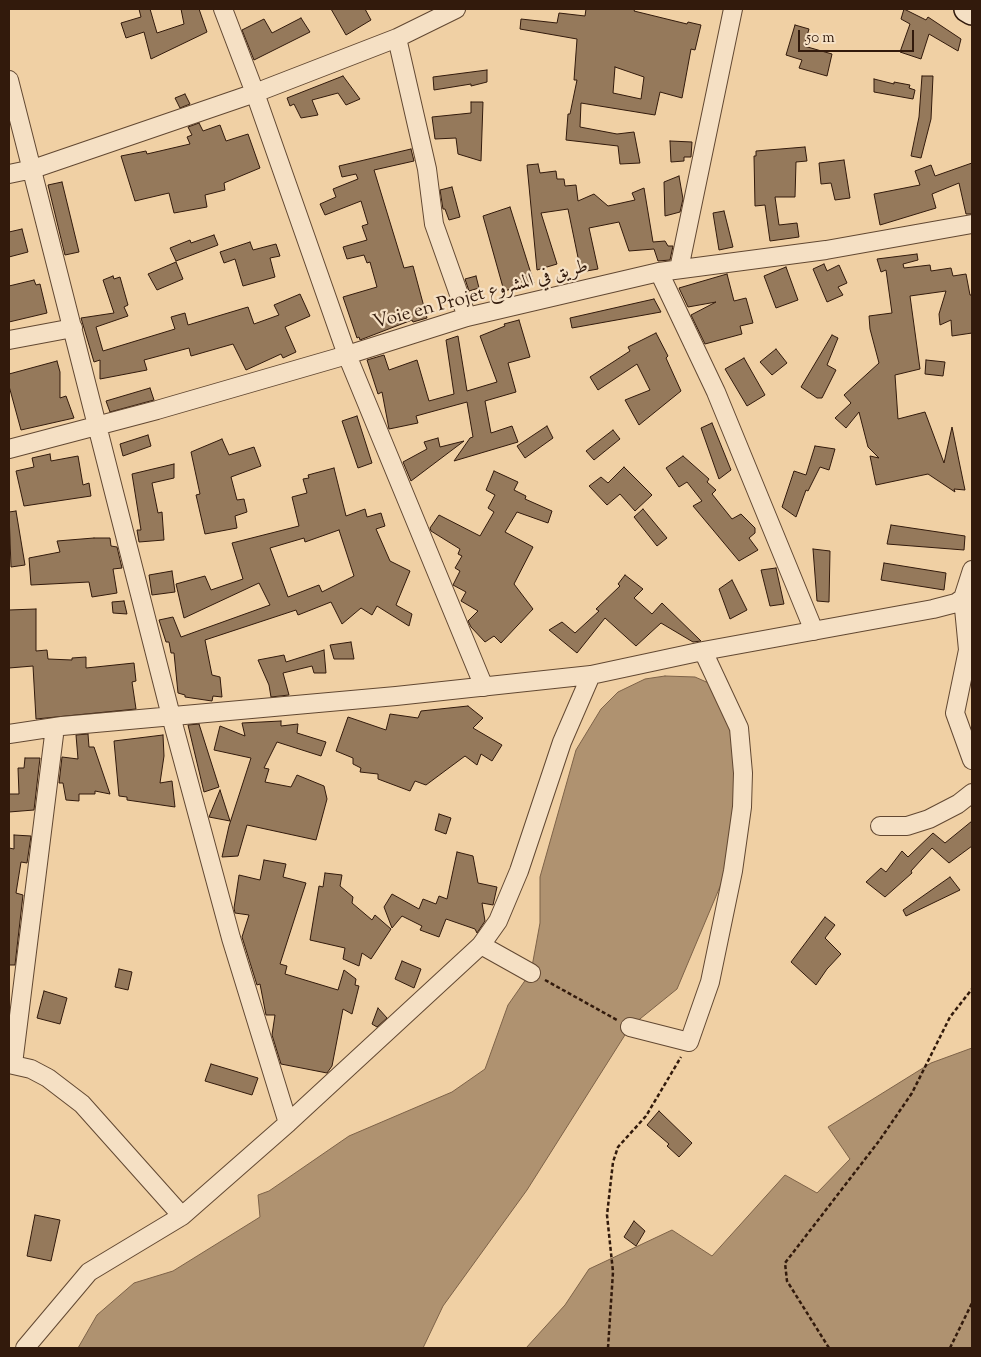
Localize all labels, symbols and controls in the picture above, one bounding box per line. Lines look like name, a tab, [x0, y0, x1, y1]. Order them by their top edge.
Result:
scale bar	[801, 20, 917, 52]
text: 50 m	[806, 28, 835, 49]
street label: Voie en Projet طريق في المشروع	[371, 256, 591, 336]

